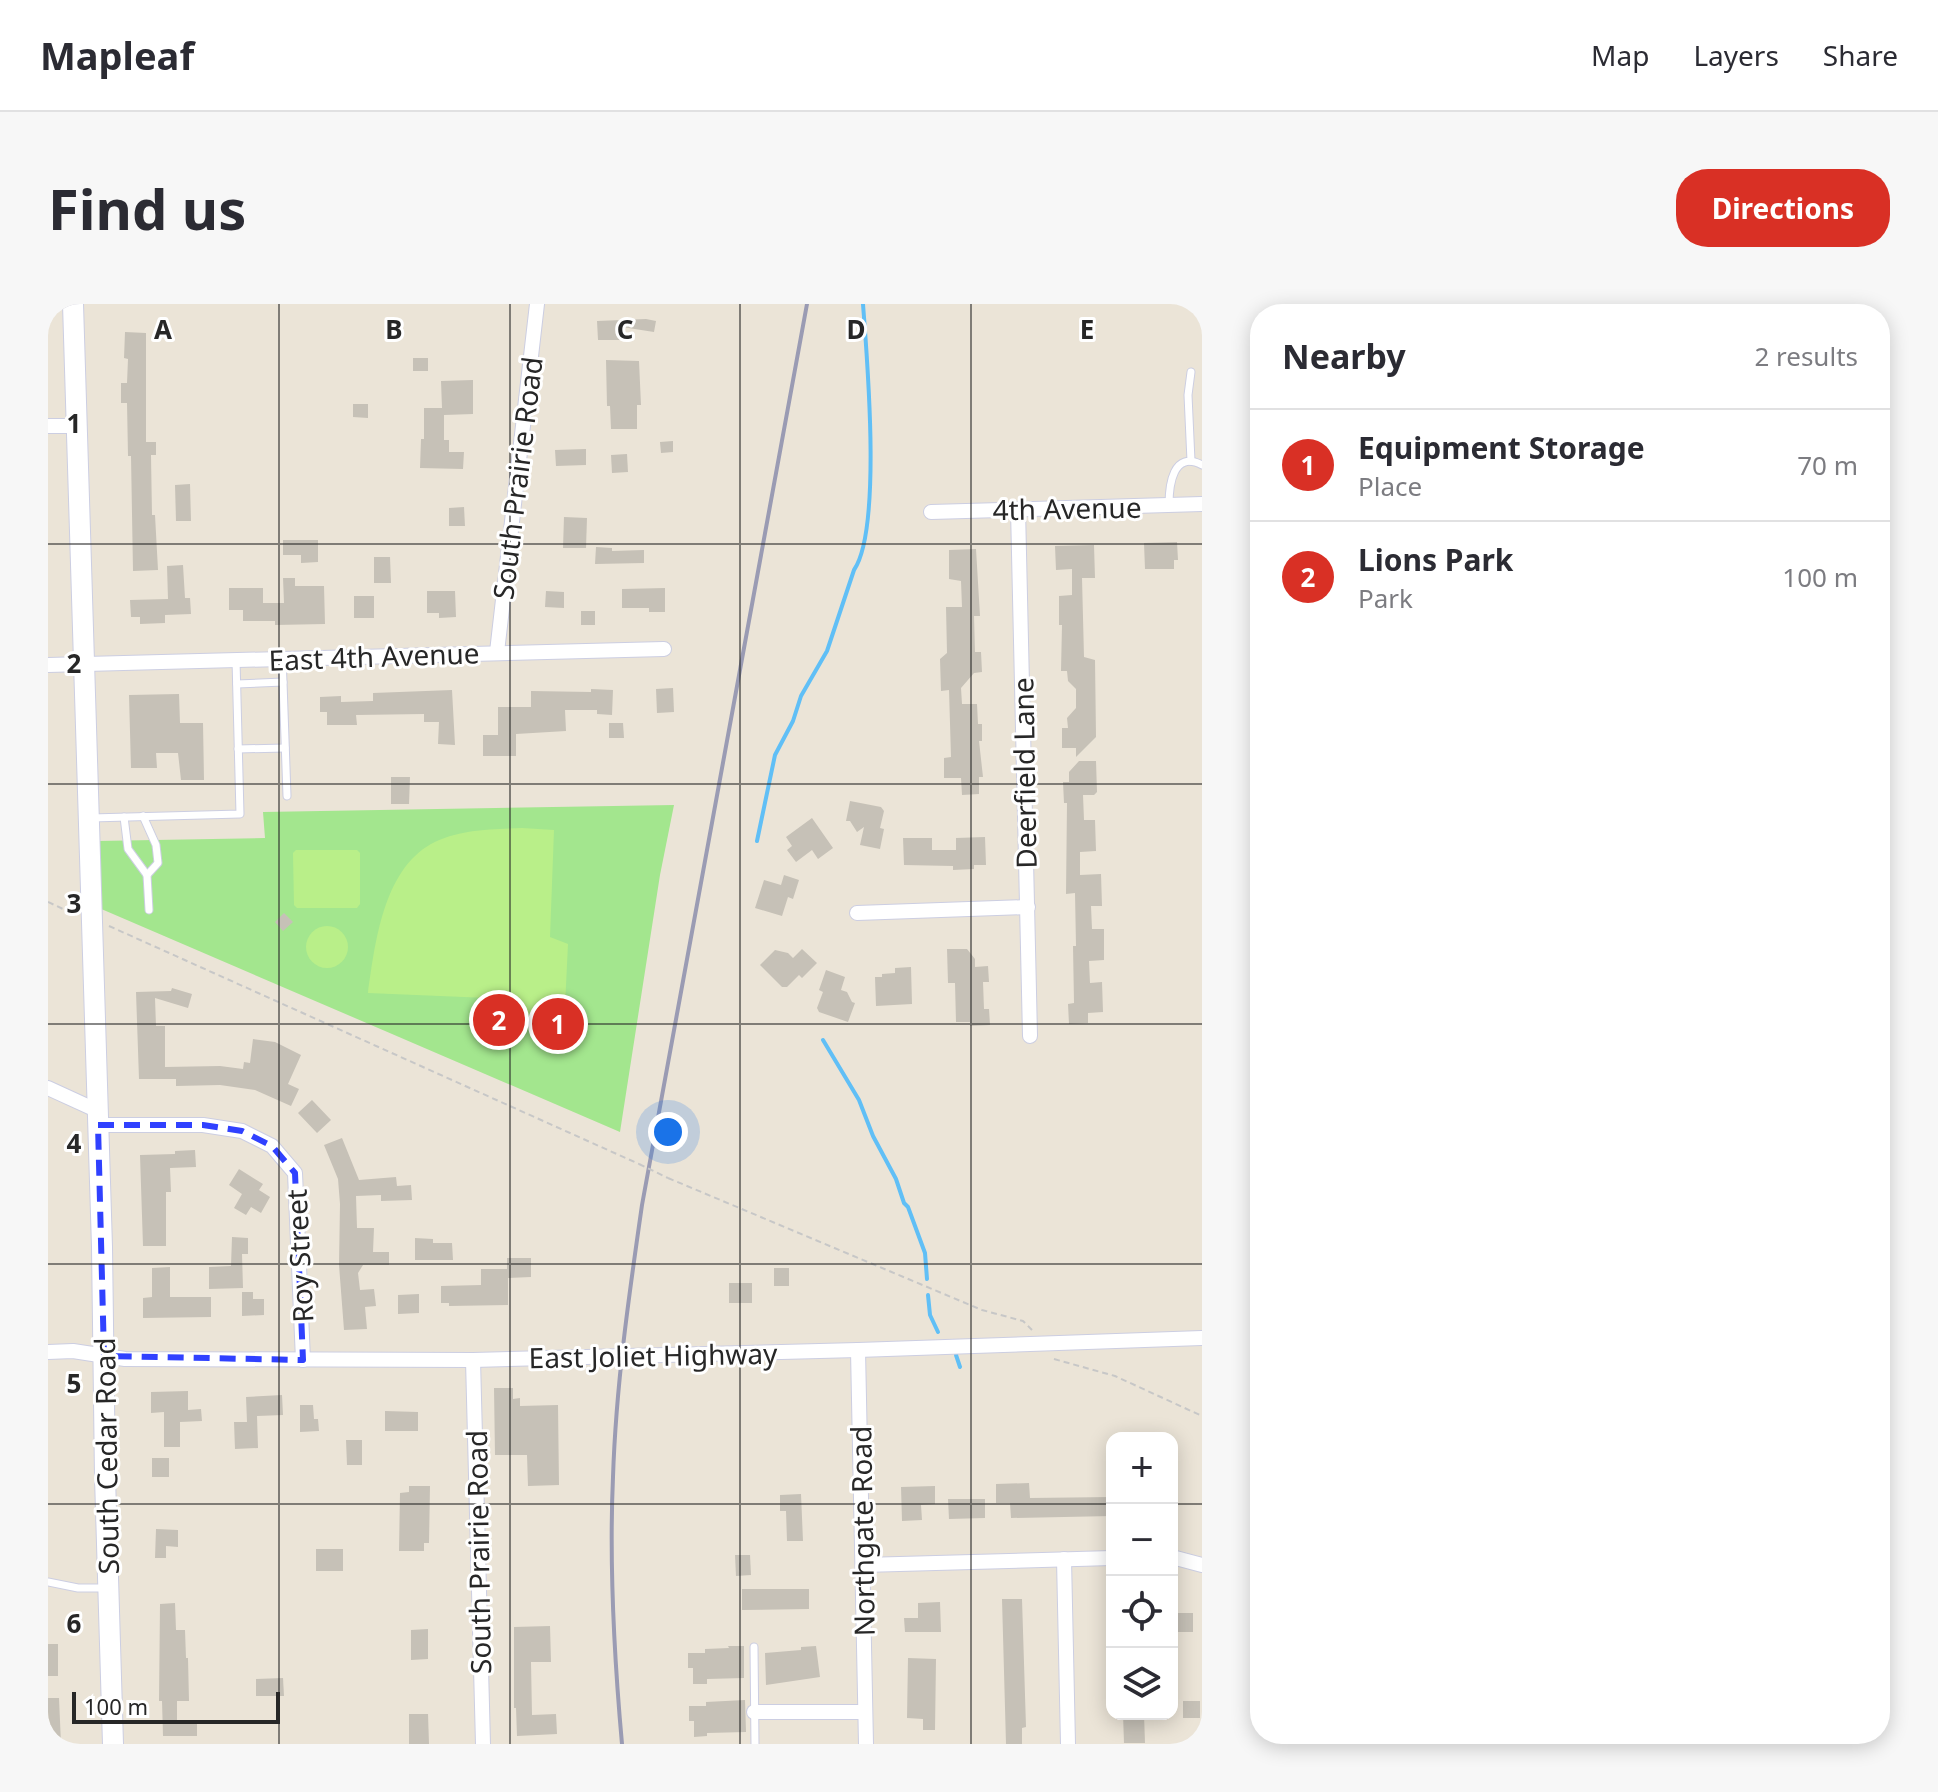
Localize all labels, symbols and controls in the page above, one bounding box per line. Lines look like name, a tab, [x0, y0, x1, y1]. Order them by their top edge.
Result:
text: Mapleaf	[40, 29, 194, 81]
text: Map	[1591, 36, 1649, 74]
text: Layers	[1693, 36, 1779, 74]
text: Share	[1823, 36, 1898, 74]
button: Directions	[1676, 169, 1890, 247]
text: Find us	[48, 170, 246, 246]
text: A	[154, 311, 172, 347]
text: B	[385, 311, 403, 347]
text: C	[617, 311, 633, 347]
text: D	[846, 311, 866, 347]
text: E	[1080, 311, 1094, 347]
text: Nearby	[1282, 333, 1406, 379]
text: 2 results	[1754, 338, 1858, 374]
street label: South Prairie Road	[483, 354, 551, 602]
text: 1	[67, 405, 81, 441]
text: Equipment Storage	[1358, 427, 1645, 468]
text: 1	[1301, 447, 1315, 483]
text: 70 m	[1797, 447, 1858, 483]
text: Place	[1358, 468, 1422, 504]
street label: 4th Avenue	[992, 488, 1142, 528]
text: Lions Park	[1358, 539, 1513, 580]
text: 2	[1301, 559, 1315, 595]
text: 100 m	[1782, 559, 1858, 595]
text: Park	[1358, 580, 1413, 616]
street label: East 4th Avenue	[268, 633, 480, 679]
text: 2	[67, 645, 82, 681]
street label: Deerfield Lane	[1003, 677, 1045, 869]
text: 3	[67, 885, 81, 921]
pin: 2	[473, 990, 525, 1050]
pin: 1	[532, 994, 584, 1054]
your location	[648, 1112, 688, 1152]
text: 4	[67, 1125, 82, 1161]
street label: Roy Street	[277, 1188, 321, 1324]
street label: East Joliet Highway	[528, 1334, 778, 1376]
street label: South Cedar Road	[85, 1337, 127, 1575]
text: 5	[67, 1365, 81, 1401]
street label: Northgate Road	[841, 1425, 883, 1637]
street label: South Prairie Road	[457, 1430, 499, 1674]
map controls	[1106, 1432, 1178, 1720]
button: +	[1106, 1432, 1178, 1504]
button: −	[1106, 1504, 1178, 1576]
button: locate	[1106, 1576, 1178, 1648]
text: 6	[67, 1605, 82, 1641]
button: layers	[1106, 1648, 1178, 1720]
scale bar	[72, 1688, 280, 1724]
text: 100 m	[84, 1691, 148, 1721]

